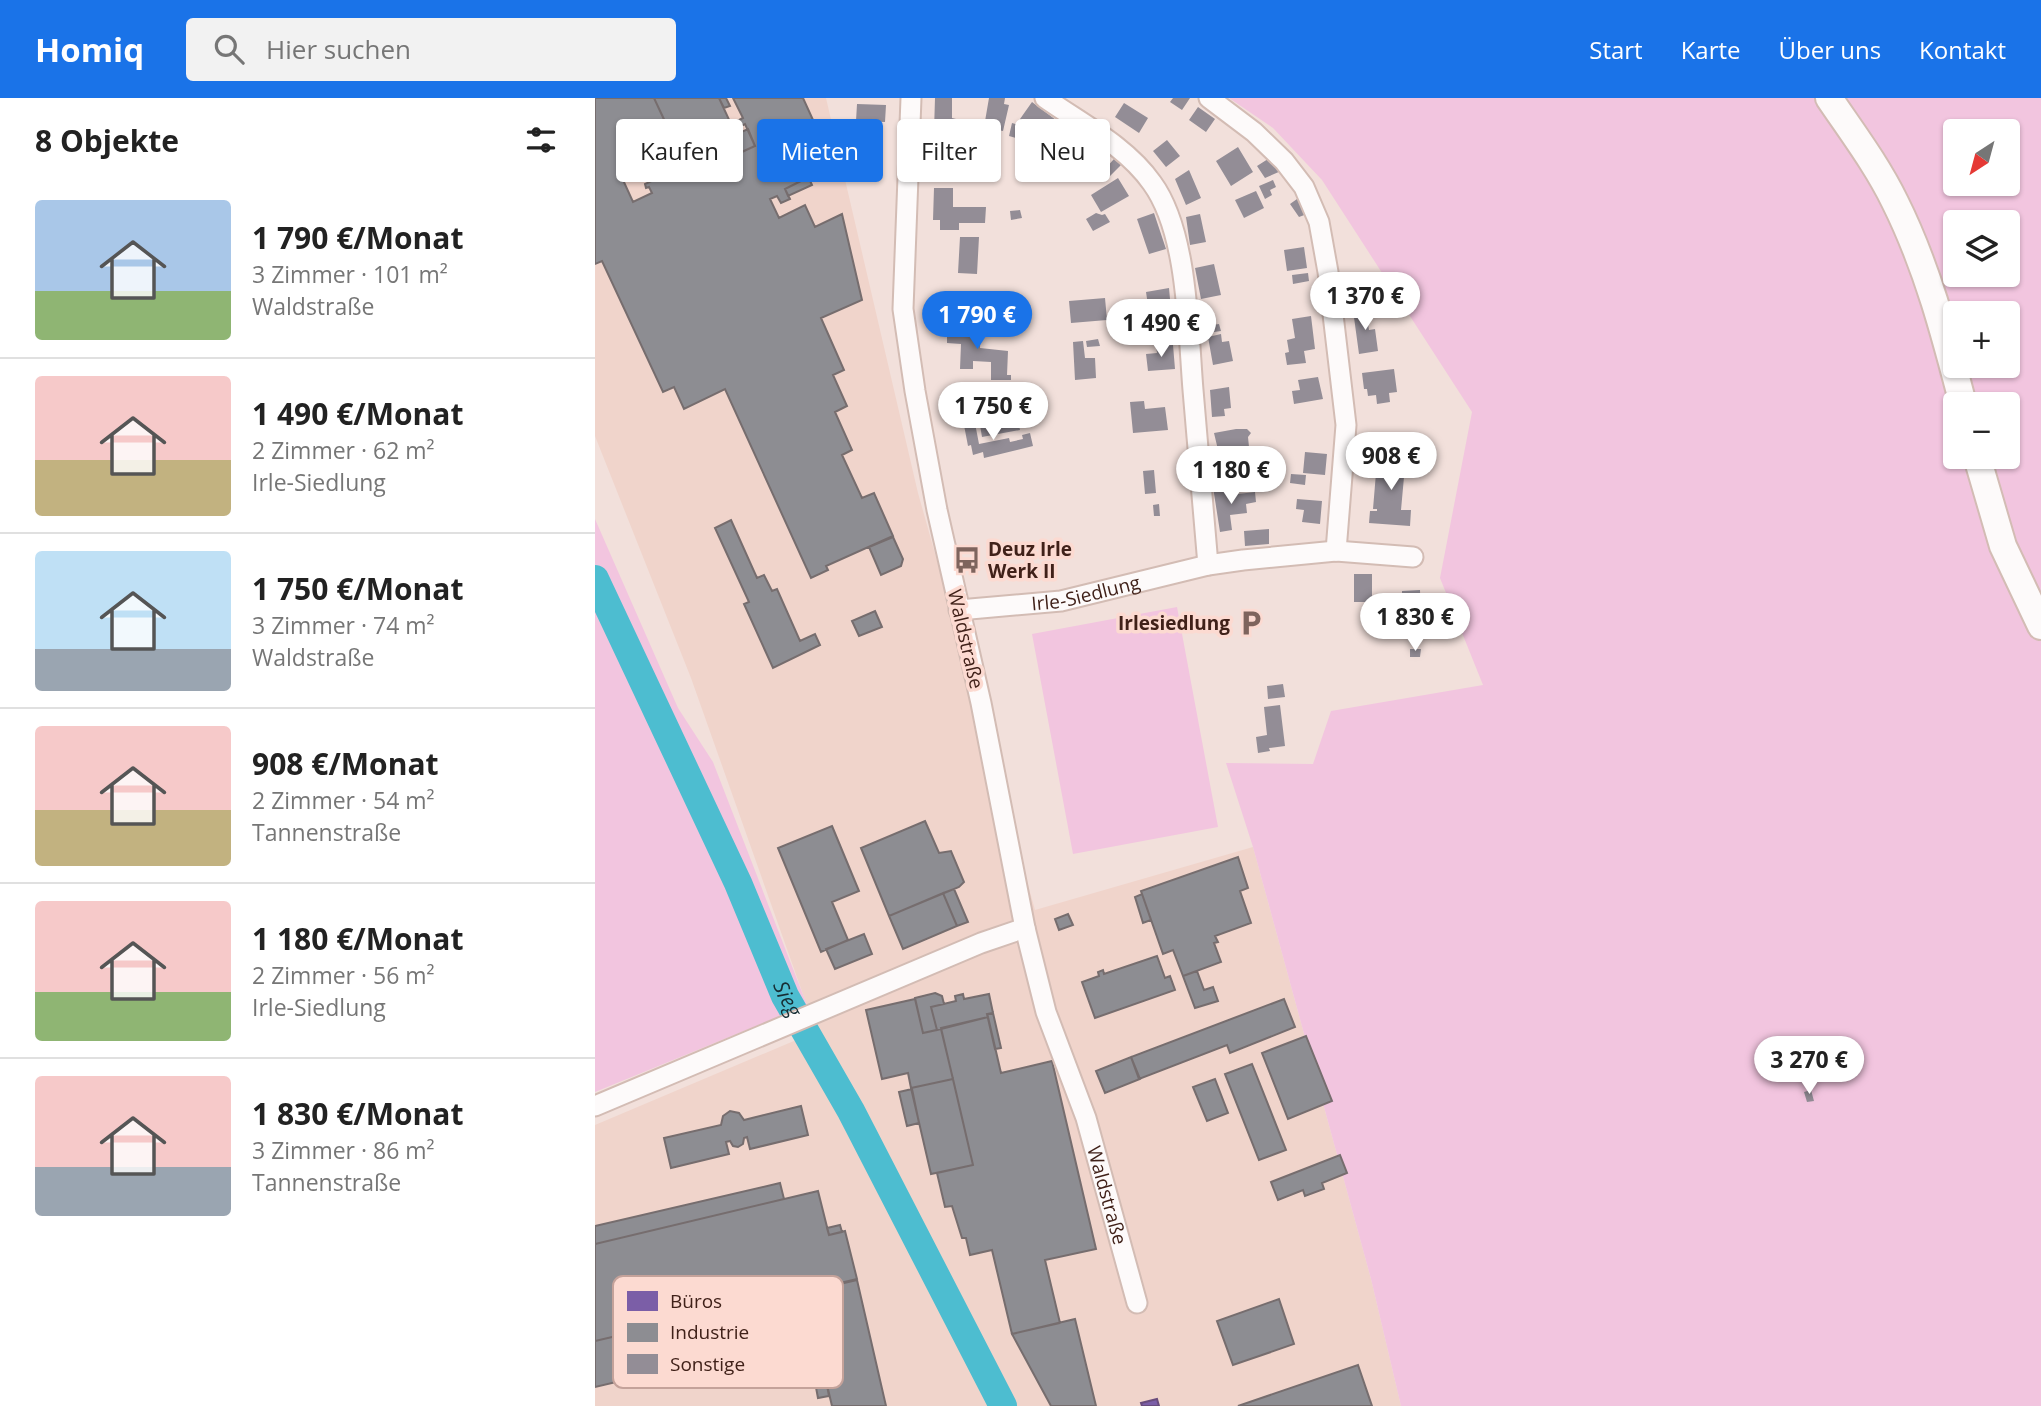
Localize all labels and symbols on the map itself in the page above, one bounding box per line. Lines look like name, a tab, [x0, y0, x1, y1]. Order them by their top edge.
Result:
north arrow	[1943, 119, 2019, 196]
pin: 1 370 €	[1300, 272, 1430, 332]
pin: 1 790 €	[912, 292, 1042, 351]
pin: 1 490 €	[1096, 300, 1226, 359]
pin: 1 750 €	[928, 382, 1058, 442]
pin: 908 €	[1342, 432, 1440, 492]
pin: 1 180 €	[1166, 446, 1296, 506]
place label: Deuz Irle Werk II	[988, 536, 1072, 584]
bus stop icon: Deuz Irle Werk II	[952, 545, 982, 575]
street label: Irle-Siedlung	[1030, 569, 1143, 617]
street label: Waldstraße	[942, 587, 990, 691]
pin: 1 830 €	[1350, 594, 1480, 653]
parking icon: Irlesiedlung	[1236, 608, 1266, 638]
place label: Irlesiedlung	[1118, 610, 1230, 636]
water label: Sieg	[767, 976, 810, 1023]
pin: 3 270 €	[1744, 1037, 1874, 1096]
street label: Waldstraße	[1081, 1143, 1133, 1247]
legend	[613, 1276, 843, 1388]
text: Büros	[670, 1288, 722, 1314]
text: Industrie	[670, 1319, 749, 1345]
text: Sonstige	[670, 1351, 745, 1377]

